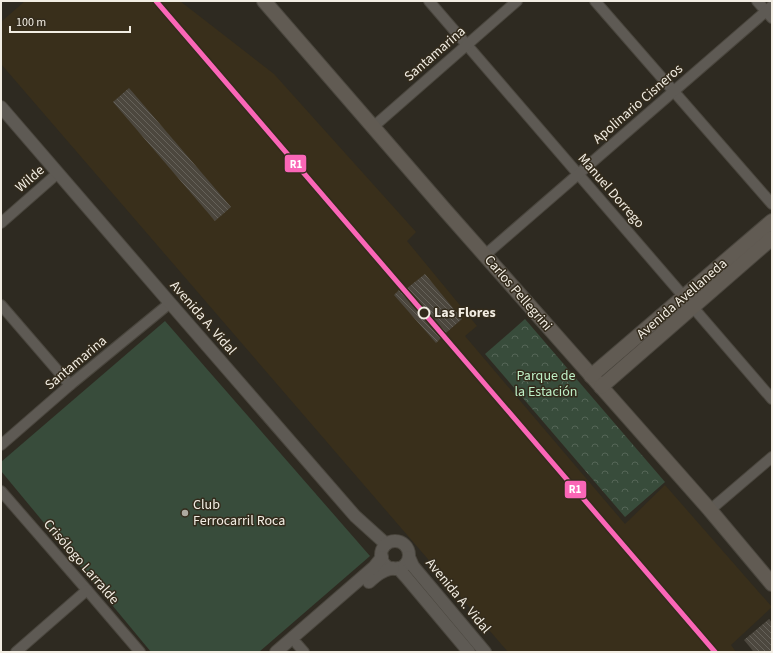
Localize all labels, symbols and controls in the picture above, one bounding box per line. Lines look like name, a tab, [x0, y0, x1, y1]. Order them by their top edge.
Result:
scale bar	[10, 8, 130, 34]
text: 100 m	[16, 14, 46, 31]
street label: Santamarina	[400, 22, 470, 86]
street label: Apolinario Cisneros	[589, 59, 687, 149]
street label: Manuel Dorrego	[573, 149, 649, 233]
line badge: R1	[284, 154, 307, 173]
text: R1	[290, 157, 302, 172]
street label: Wilde	[11, 161, 49, 197]
street label: Carlos Pellegrini	[479, 251, 557, 335]
street label: Avenida Avellaneda	[632, 254, 732, 344]
street label: Avenida A. Vidal	[165, 276, 241, 360]
place label: Las Flores	[434, 303, 496, 323]
marker: Las Flores	[417, 306, 431, 320]
street label: Santamarina	[41, 331, 111, 395]
park label: Parque de la Estación	[515, 366, 577, 402]
line badge: R1	[564, 480, 587, 499]
text: R1	[569, 482, 581, 497]
place label: Club Ferrocarril Roca	[193, 495, 285, 531]
marker: Club Ferrocarril Roca	[180, 508, 190, 518]
street label: Crisólogo Larralde	[38, 515, 124, 609]
street label: Avenida A. Vidal	[421, 554, 496, 638]

